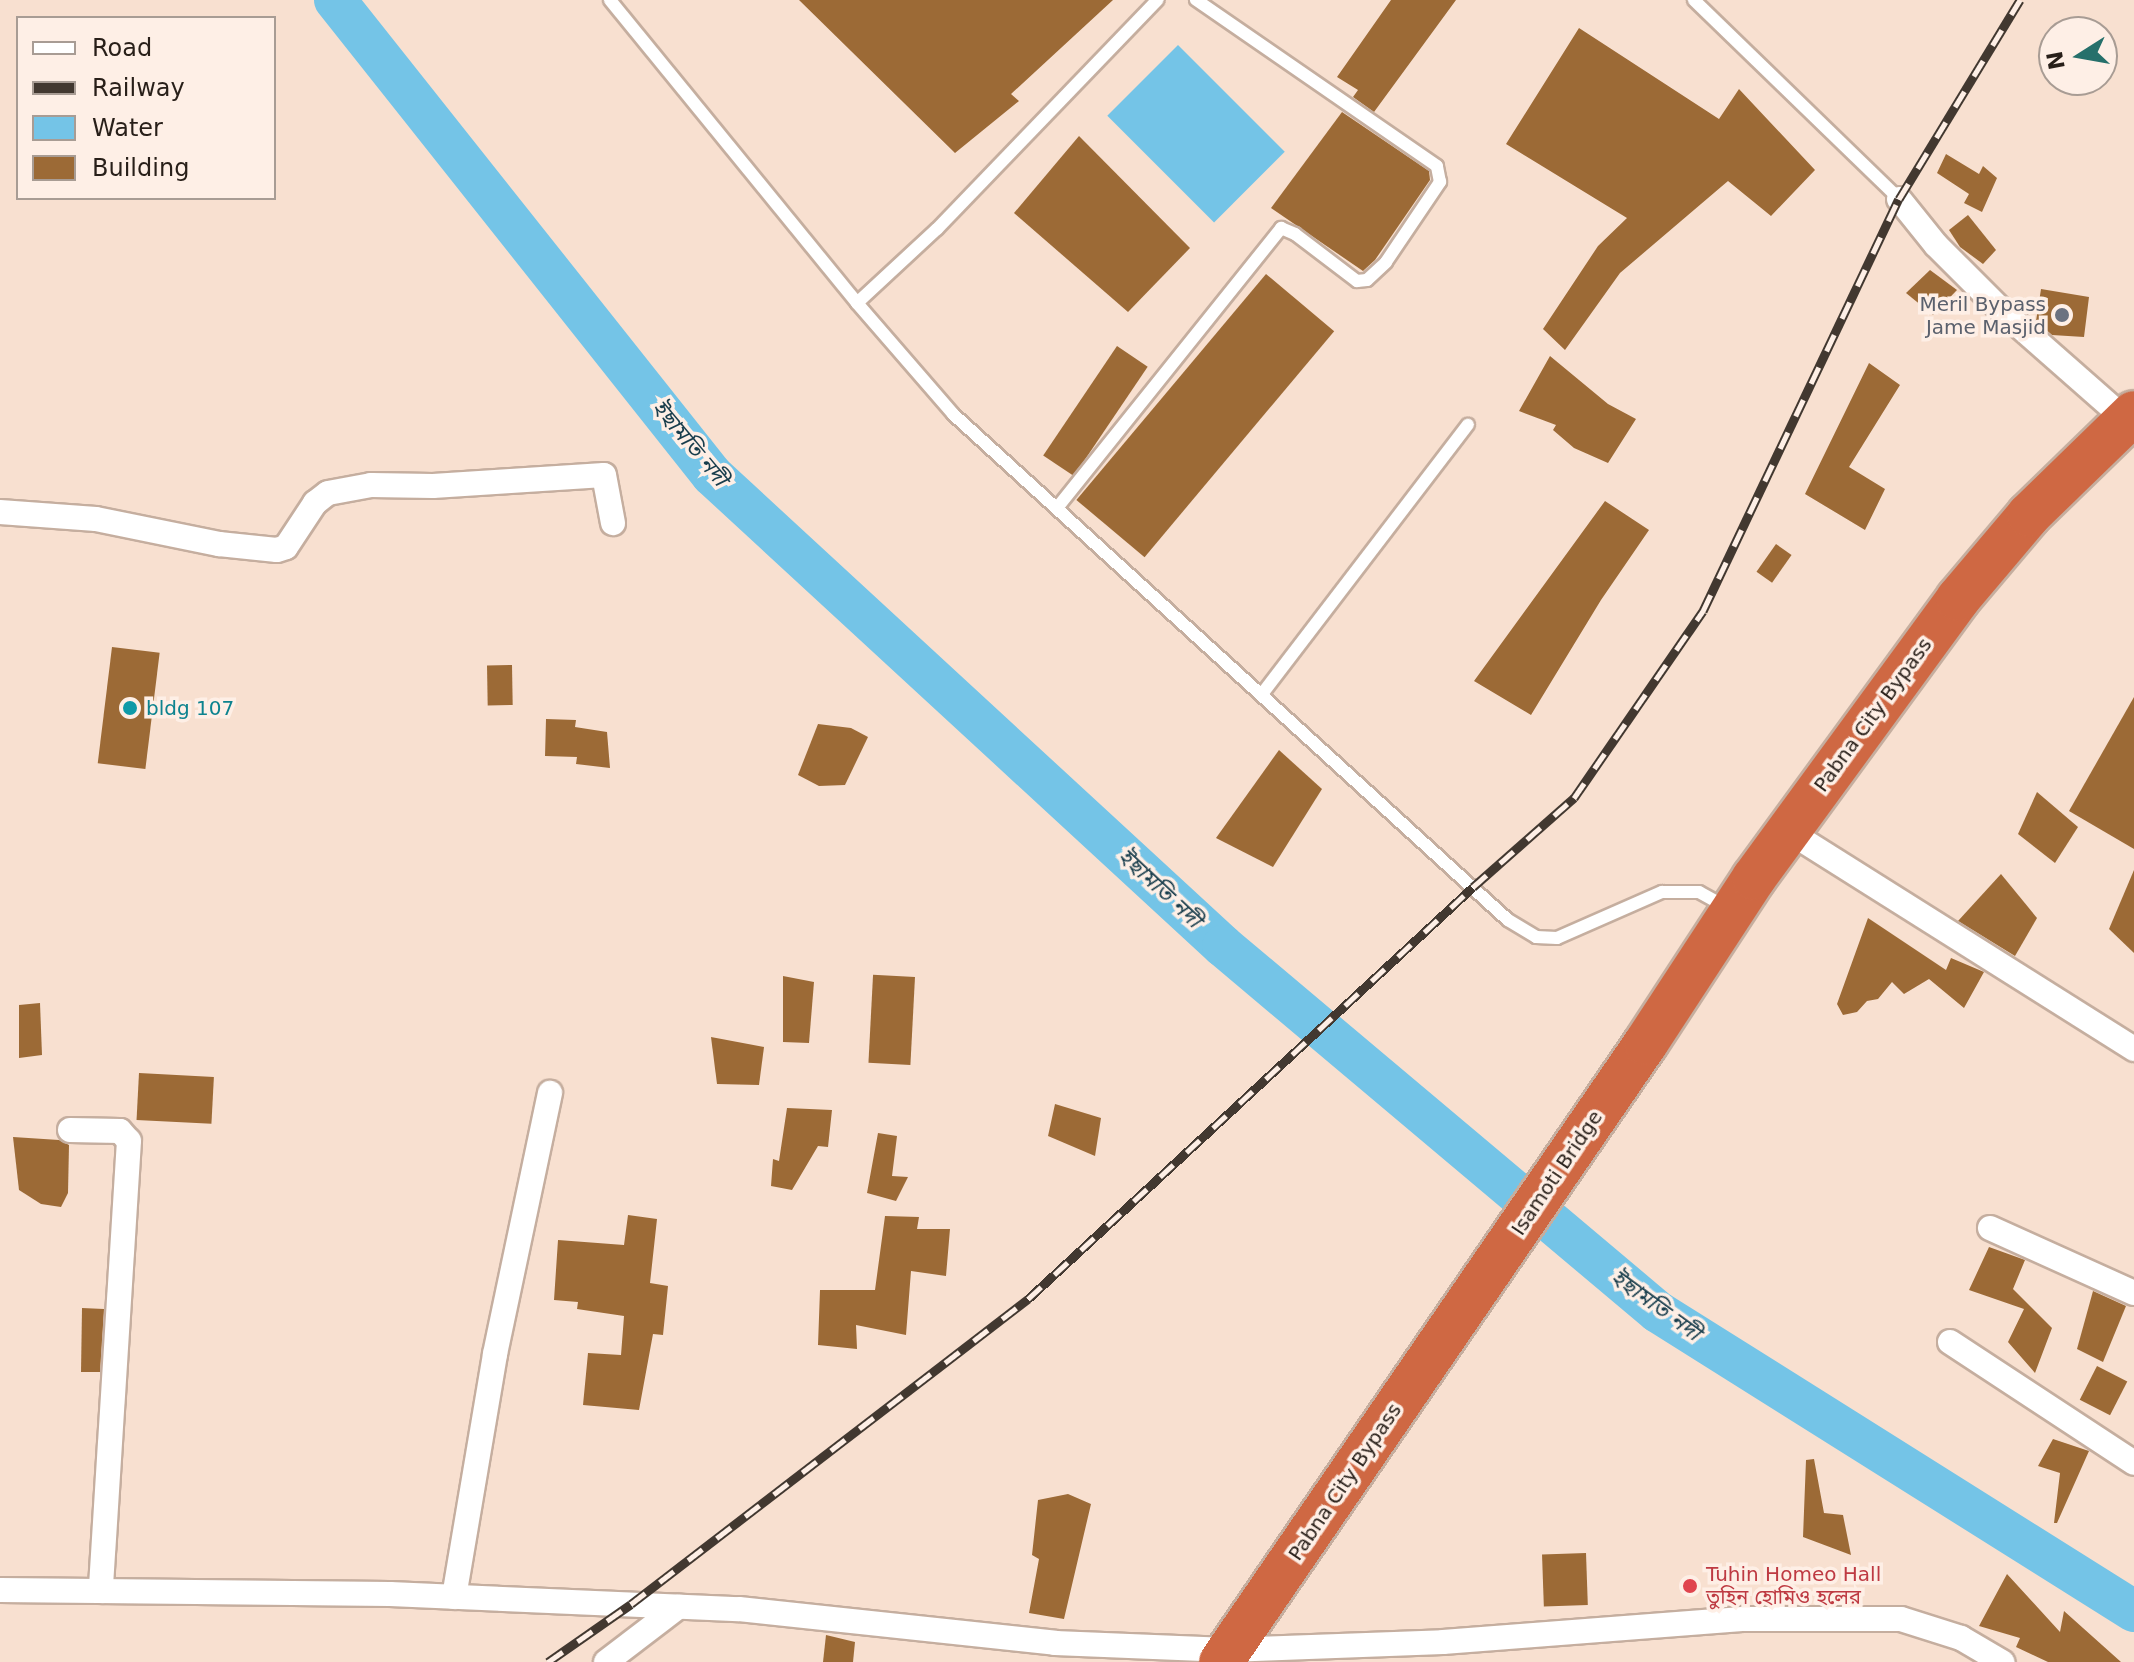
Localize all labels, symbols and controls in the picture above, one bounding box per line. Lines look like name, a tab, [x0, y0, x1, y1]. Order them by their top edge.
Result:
legend	[16, 16, 276, 200]
north arrow	[2038, 16, 2118, 96]
text: Road	[92, 34, 152, 62]
text: N	[2042, 49, 2070, 72]
text: Railway	[92, 74, 185, 102]
text: Water	[92, 114, 163, 142]
text: Building	[92, 154, 189, 182]
place label: Meril Bypass Jame Masjid	[1919, 292, 2046, 339]
marker: Meril Bypass Jame Masjid	[2053, 306, 2071, 324]
water label: ইছামতি নদী	[646, 395, 734, 491]
street label: Pabna City Bypass	[1809, 633, 1937, 797]
place label: bldg 107	[146, 696, 234, 720]
marker: bldg 107	[121, 699, 139, 717]
water label: ইছামতি নদী	[1113, 843, 1207, 933]
street label: Isamoti Bridge	[1506, 1106, 1608, 1240]
water label: ইছামতি নদী	[1606, 1264, 1706, 1346]
street label: Pabna City Bypass	[1284, 1399, 1406, 1565]
place label: Tuhin Homeo Hall তুহিন হোমিও হলের	[1706, 1562, 1881, 1609]
marker: Tuhin Homeo Hall তুহিন হোমিও হলের	[1681, 1577, 1699, 1595]

